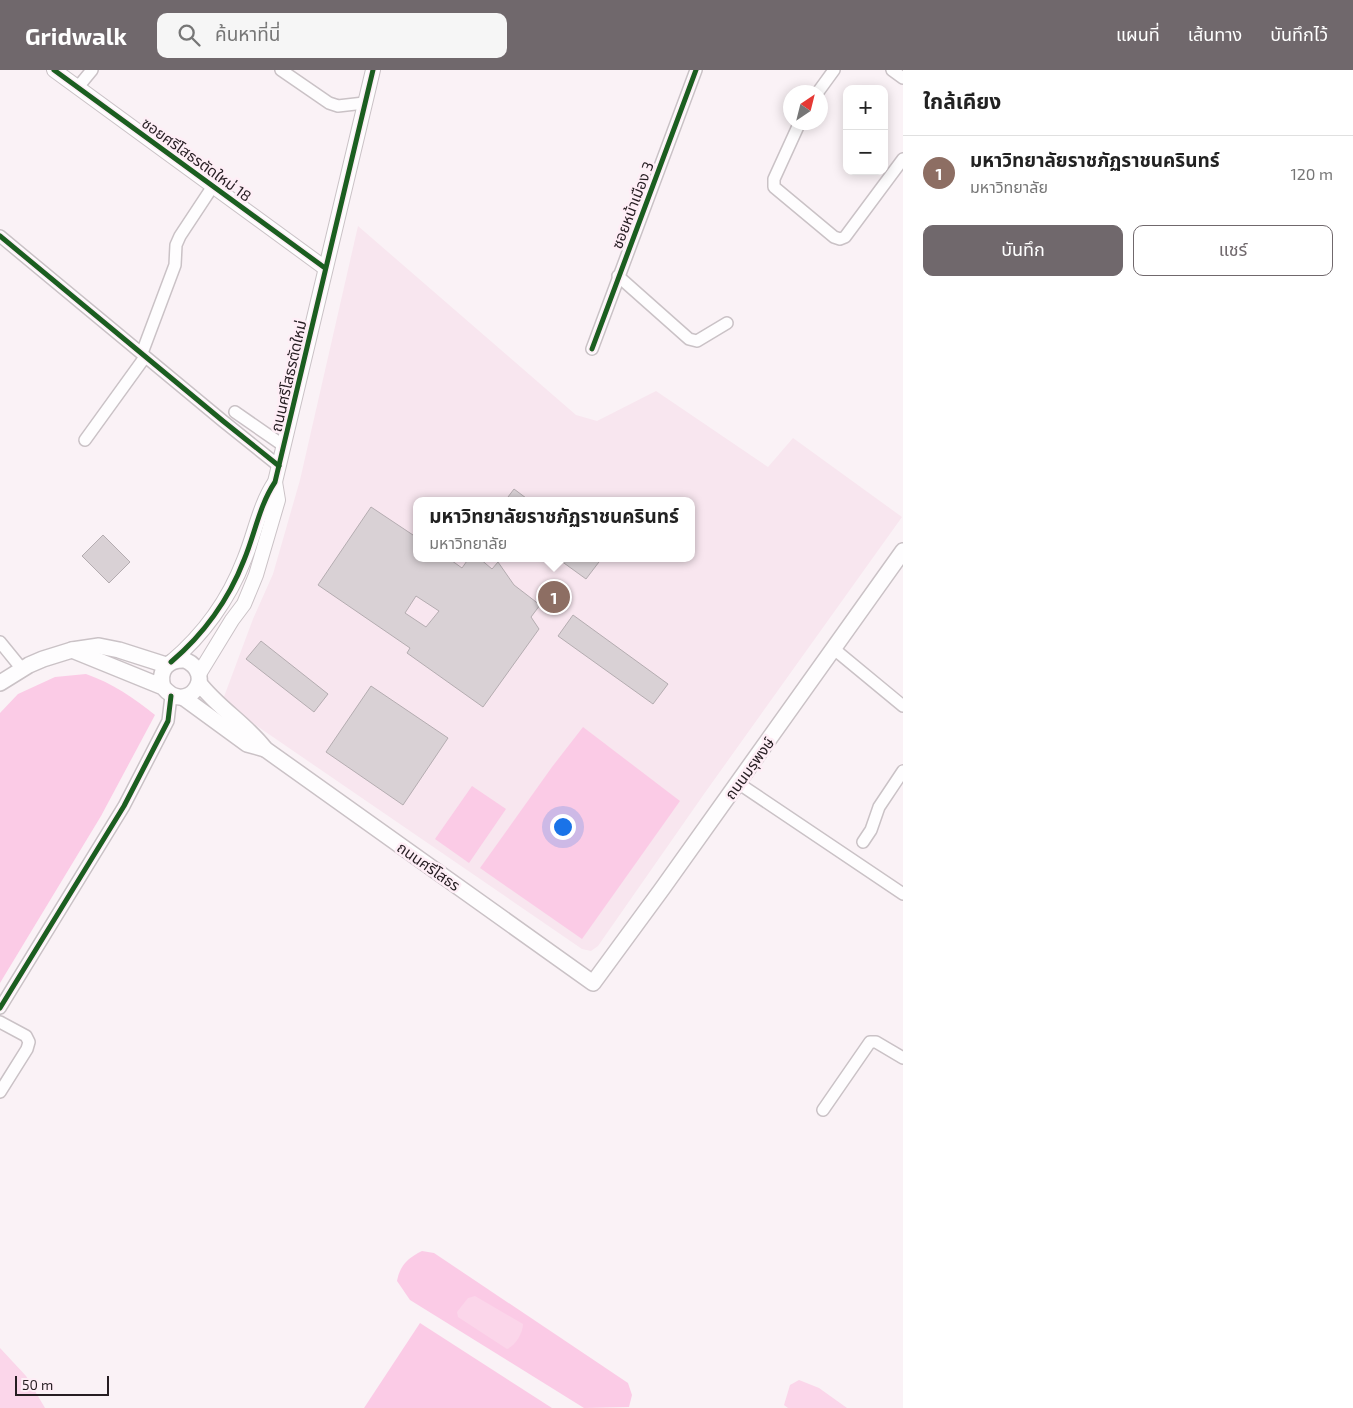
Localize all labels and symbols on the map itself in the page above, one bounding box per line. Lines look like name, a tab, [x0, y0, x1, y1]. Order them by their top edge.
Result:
north arrow	[783, 85, 828, 130]
street label: ซอยศรีโสธรตัดใหม่ 18	[139, 113, 255, 205]
street label: ซอยหน้าเมือง 3	[607, 159, 657, 251]
street label: ถนนศรีโสธรตัดใหม่	[266, 319, 310, 433]
pin: 1	[538, 578, 570, 616]
street label: ถนนมรุพงษ์	[721, 733, 778, 803]
your location	[550, 814, 576, 840]
street label: ถนนศรีโสธร	[394, 838, 464, 894]
scale bar	[15, 1373, 109, 1396]

